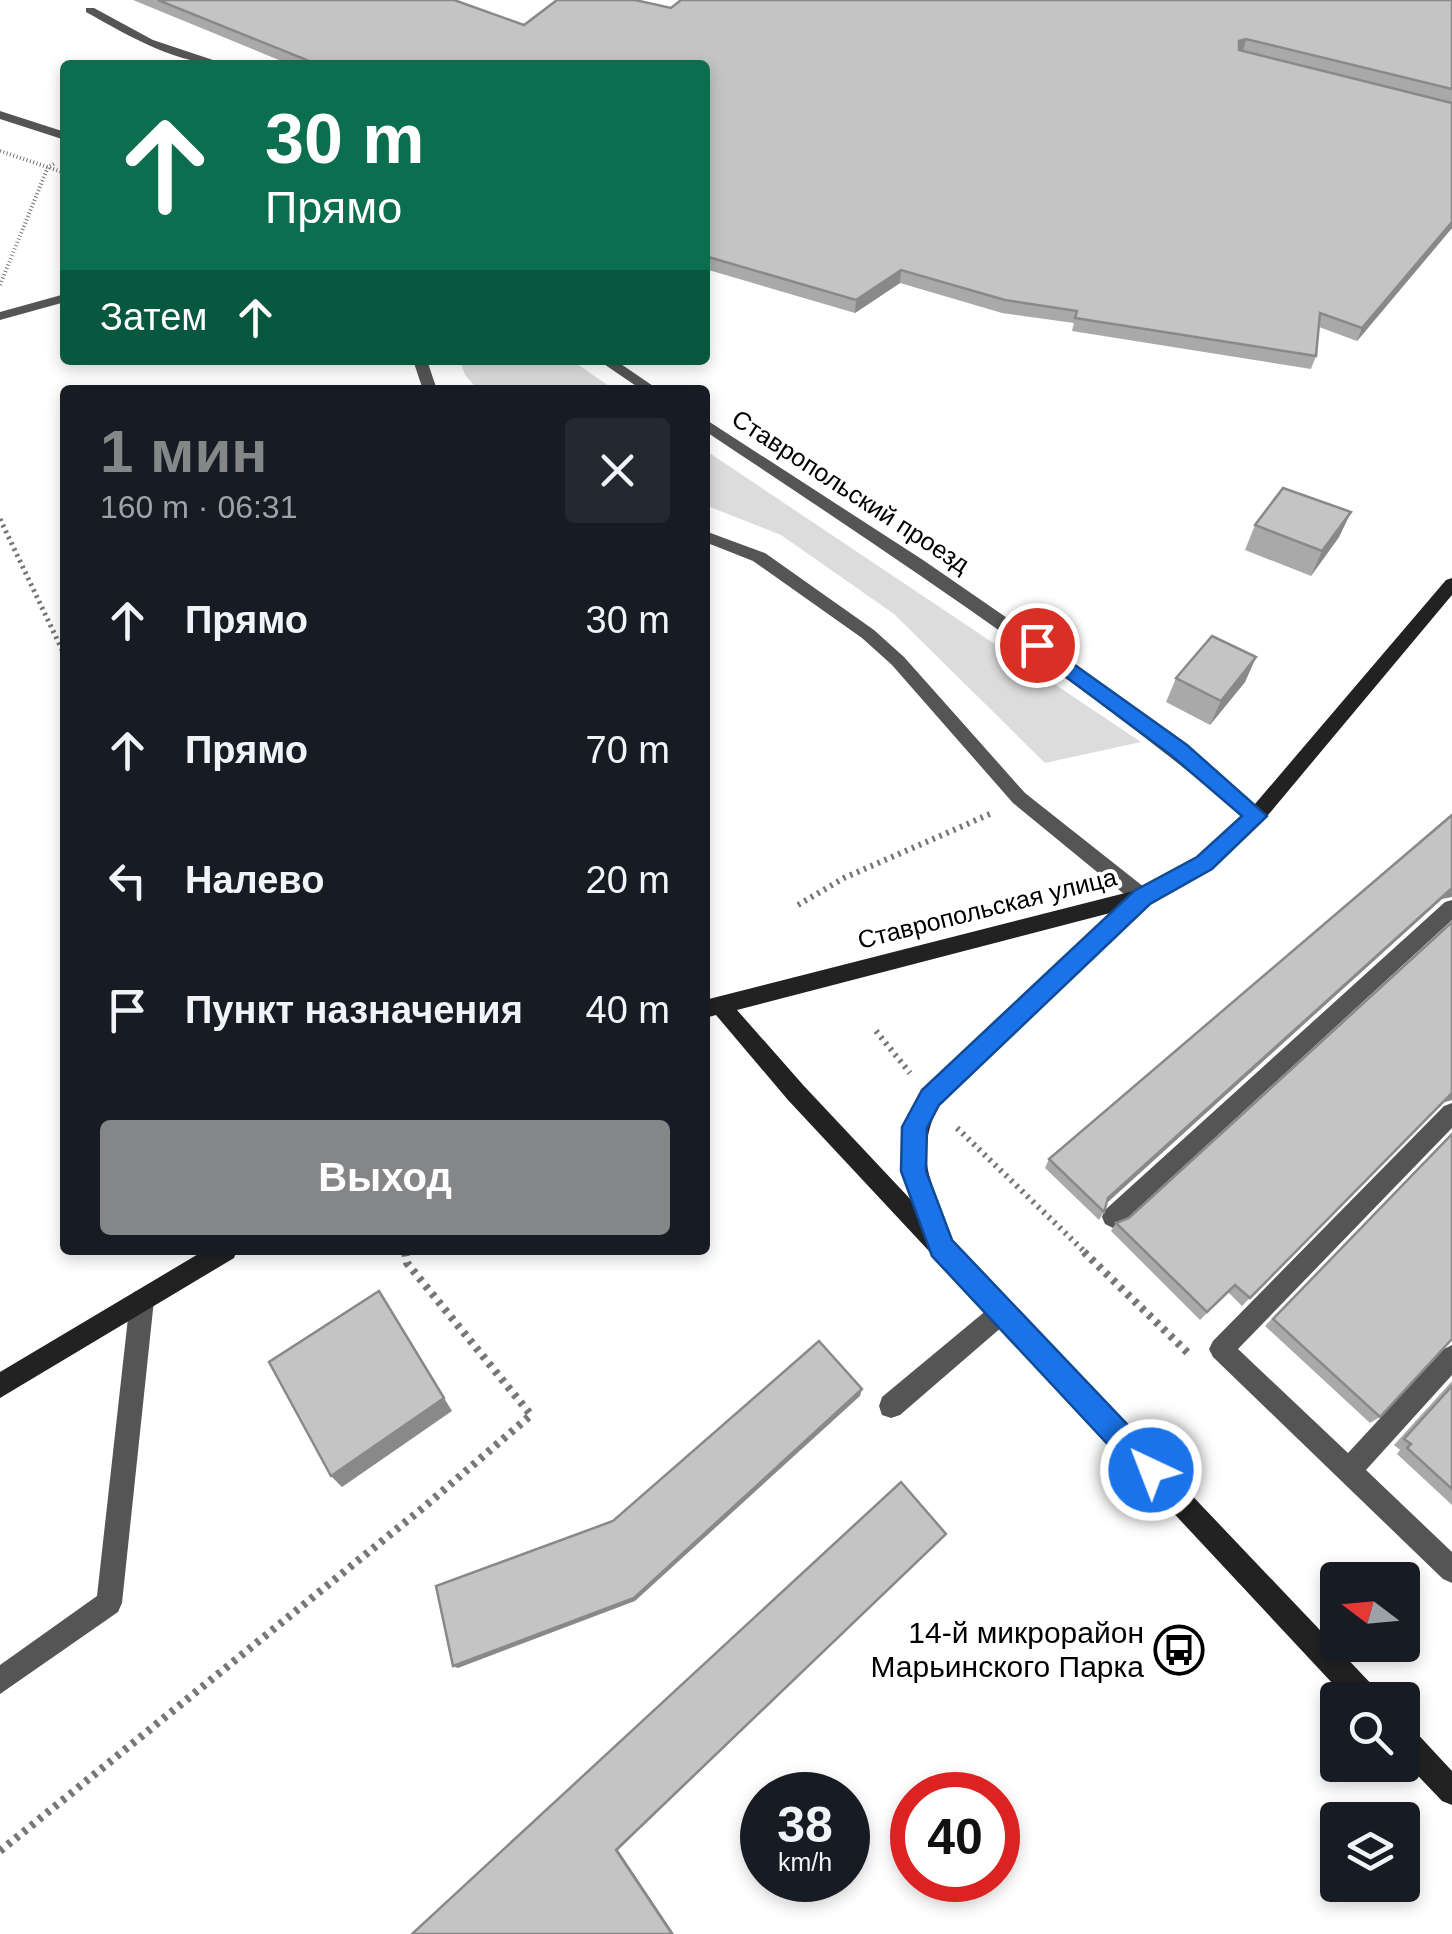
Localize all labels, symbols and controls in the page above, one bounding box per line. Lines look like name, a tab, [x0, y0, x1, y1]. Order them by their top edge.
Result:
icon: ahead	[100, 100, 230, 230]
text: 30 m	[265, 100, 425, 178]
text: Прямо	[265, 182, 402, 233]
icon: ahead	[228, 290, 283, 345]
text: Затем	[100, 296, 208, 338]
street label: Ставропольский проезд	[727, 404, 975, 578]
text: 1 мин	[100, 418, 268, 485]
button: close	[565, 418, 670, 523]
text: 160 m · 06:31	[100, 489, 297, 525]
icon: ahead	[100, 593, 155, 648]
text: Прямо	[185, 599, 308, 641]
text: 30 m	[586, 599, 670, 641]
pin	[995, 603, 1080, 688]
icon: arrive	[1010, 618, 1065, 673]
icon: ahead	[100, 723, 155, 778]
text: Прямо	[185, 729, 308, 771]
text: 70 m	[586, 729, 670, 771]
icon: left	[100, 853, 155, 908]
text: Налево	[185, 859, 324, 901]
text: 20 m	[586, 859, 670, 901]
street label: Ставропольская улица	[855, 862, 1119, 954]
icon: arrive	[100, 983, 155, 1038]
text: Пункт назначения	[185, 989, 523, 1031]
text: 40 m	[586, 989, 670, 1031]
button: Выход	[100, 1120, 670, 1235]
position arrow	[1099, 1418, 1203, 1522]
north arrow	[1320, 1562, 1420, 1662]
map controls	[1320, 1562, 1420, 1902]
place label: 14-й микрорайон Марьинского Парка	[870, 1616, 1144, 1683]
bus stop icon: 14-й микрорайон Марьинского Парка	[1153, 1624, 1205, 1676]
button: search	[1320, 1682, 1420, 1782]
speed limit sign: 40	[890, 1772, 1020, 1902]
text: 38	[777, 1797, 833, 1853]
button: layers	[1320, 1802, 1420, 1902]
text: km/h	[778, 1848, 832, 1876]

